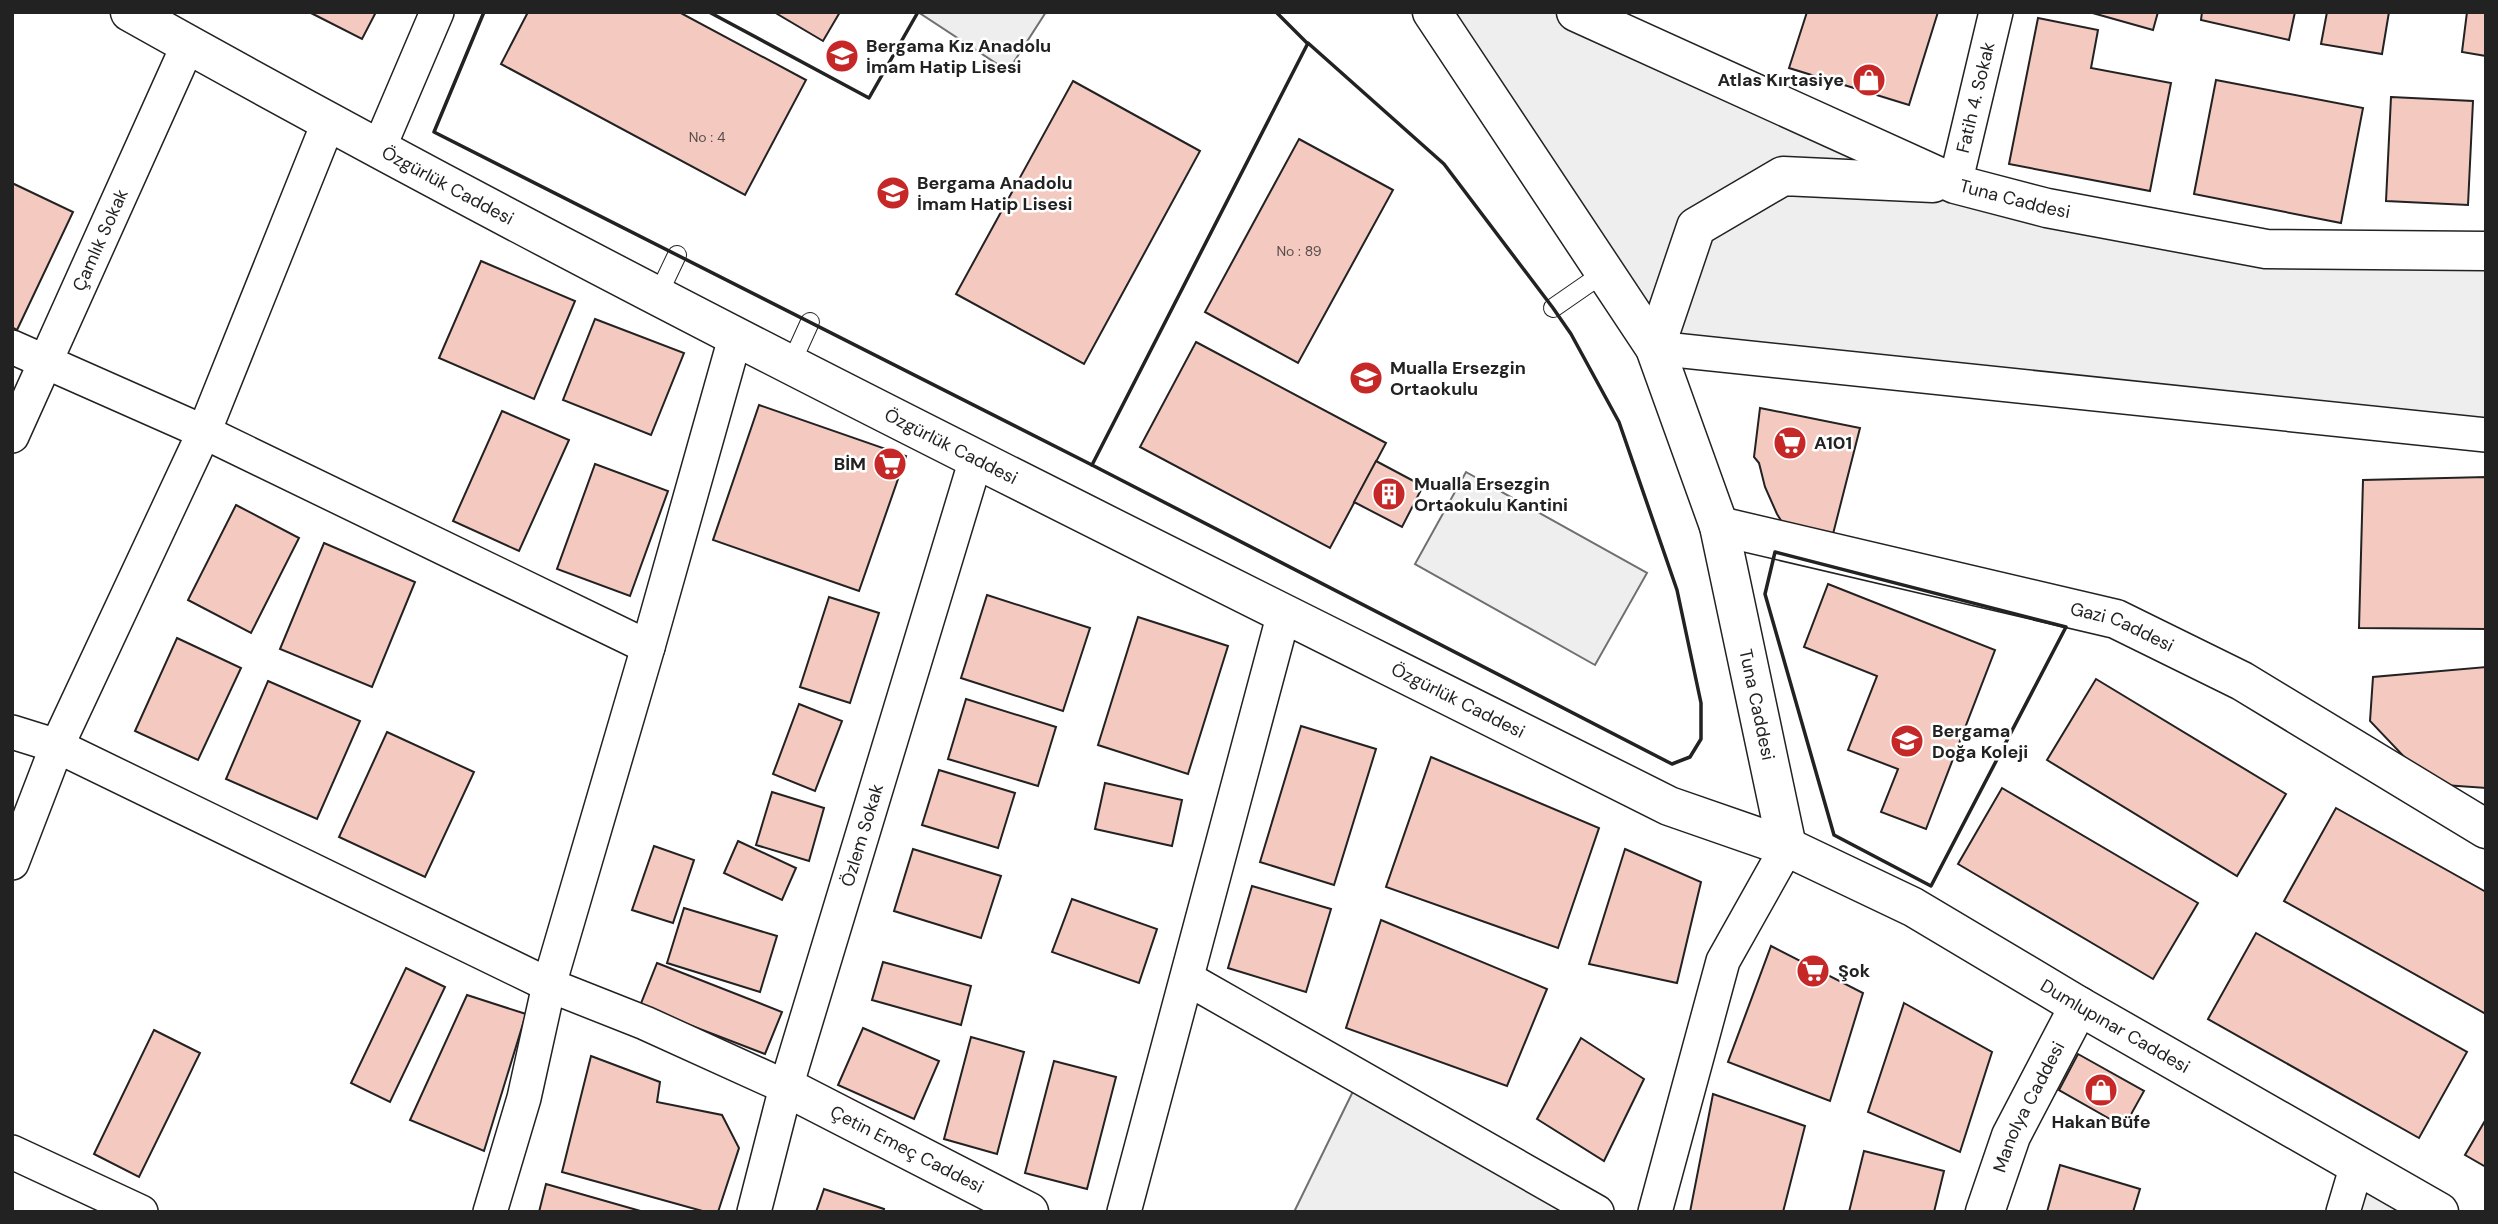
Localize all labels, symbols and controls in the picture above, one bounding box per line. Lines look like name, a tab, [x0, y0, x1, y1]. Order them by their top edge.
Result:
place label: Bergama Kız Anadolu İmam Hatip Lisesi	[866, 34, 1051, 79]
school or university icon: Bergama Kız Anadolu İmam Hatip Lisesi	[823, 37, 861, 75]
street label: Fatih 4. Sokak	[1951, 39, 2000, 155]
shop icon: Atlas Kırtasiye	[1850, 61, 1888, 99]
place label: Atlas Kırtasiye	[1717, 68, 1844, 92]
house number: No : 4	[689, 128, 726, 146]
street label: Özgürlük Caddesi	[377, 141, 518, 231]
place label: Bergama Anadolu İmam Hatip Lisesi	[917, 171, 1073, 216]
school or university icon: Bergama Anadolu İmam Hatip Lisesi	[874, 174, 912, 212]
street label: Tuna Caddesi	[1957, 174, 2072, 224]
street label: Çamlık Sokak	[67, 185, 134, 295]
house number: No : 89	[1276, 242, 1322, 260]
place label: Mualla Ersezgin Ortaokulu	[1390, 356, 1526, 401]
school or university icon: Mualla Ersezgin Ortaokulu	[1347, 359, 1385, 397]
street label: Özgürlük Caddesi	[880, 403, 1022, 490]
supermarket icon: A101	[1771, 424, 1809, 462]
place label: A101	[1814, 431, 1852, 455]
supermarket icon: BİM	[871, 445, 909, 483]
place label: BİM	[834, 452, 866, 476]
place label: Mualla Ersezgin Ortaokulu Kantini	[1414, 472, 1568, 517]
building icon: Mualla Ersezgin Ortaokulu Kantini	[1370, 475, 1408, 513]
street label: Gazi Caddesi	[2068, 597, 2178, 658]
street label: Tuna Caddesi	[1733, 647, 1780, 763]
street label: Özgürlük Caddesi	[1387, 657, 1529, 744]
place label: Bergama Doğa Koleji	[1932, 719, 2028, 764]
school or university icon: Bergama Doğa Koleji	[1888, 722, 1926, 760]
street label: Özlem Sokak	[835, 781, 889, 890]
supermarket icon: Şok	[1794, 952, 1832, 990]
place label: Şok	[1838, 959, 1871, 983]
street label: Dumlupınar Caddesi	[2036, 974, 2194, 1079]
street label: Manolya Caddesi	[1987, 1037, 2070, 1176]
shop icon: Hakan Büfe	[2082, 1071, 2120, 1109]
street label: Çetin Emeç Caddesi	[826, 1100, 988, 1199]
place label: Hakan Büfe	[2051, 1110, 2151, 1134]

